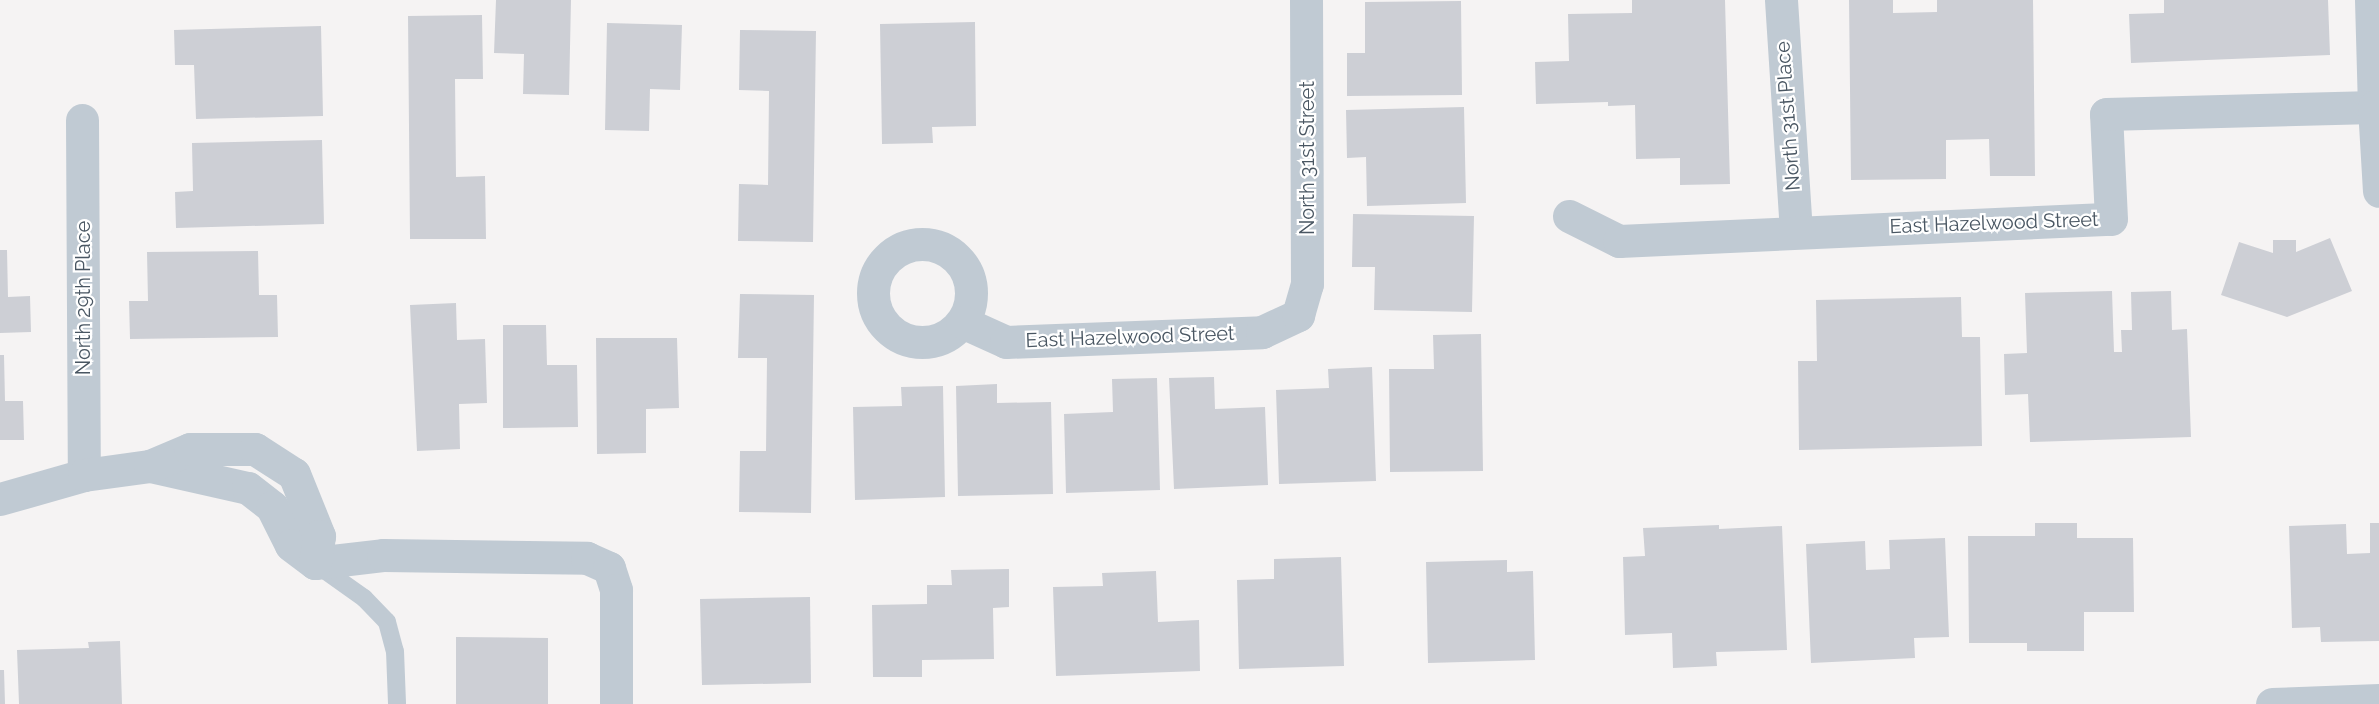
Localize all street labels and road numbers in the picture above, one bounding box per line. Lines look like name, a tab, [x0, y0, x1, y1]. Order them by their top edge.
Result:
street label: North 31st Place	[1771, 40, 1805, 192]
street label: North 31st Street	[1295, 81, 1319, 235]
street label: East Hazelwood Street	[1889, 207, 2099, 239]
street label: North 29th Place	[71, 221, 95, 375]
street label: East Hazelwood Street	[1025, 321, 1235, 353]

